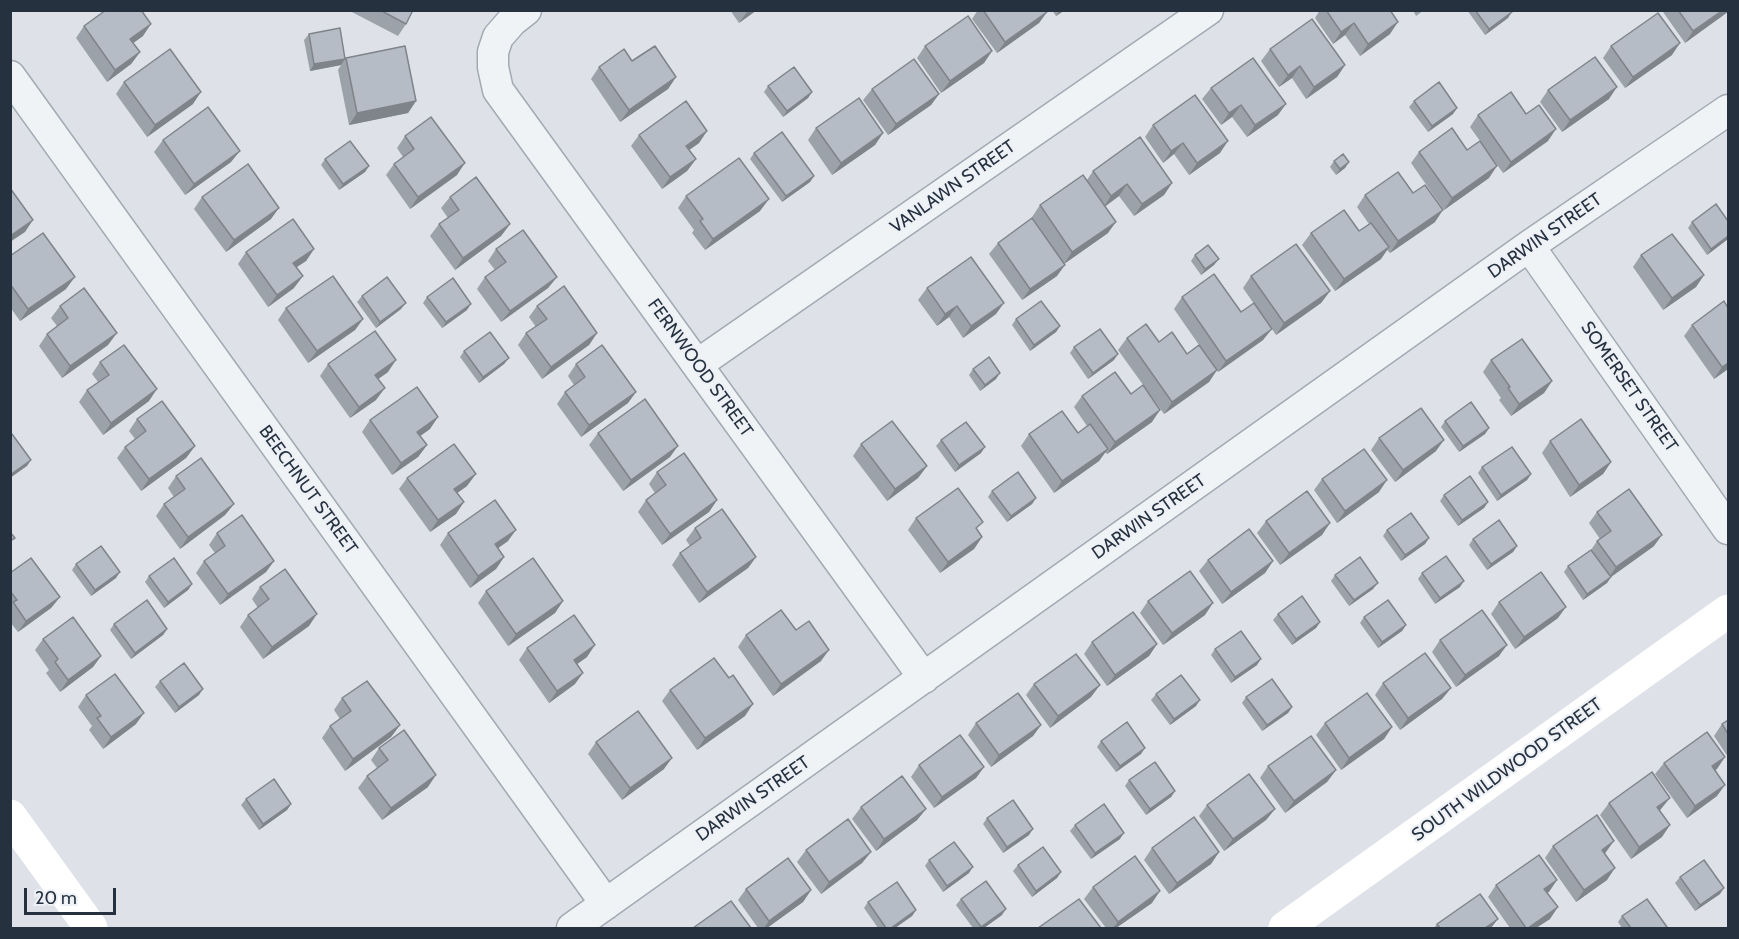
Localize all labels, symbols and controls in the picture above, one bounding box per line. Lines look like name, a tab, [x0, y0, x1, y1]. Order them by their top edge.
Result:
street label: VANLAWN STREET	[886, 136, 1020, 238]
street label: DARWIN STREET	[1484, 189, 1606, 283]
street label: FERNWOOD STREET	[643, 295, 757, 441]
street label: SOMERSET STREET	[1576, 318, 1682, 456]
street label: BEECHNUT STREET	[254, 421, 362, 559]
street label: DARWIN STREET	[1088, 470, 1210, 564]
street label: SOUTH WILDWOOD STREET	[1408, 694, 1606, 846]
street label: DARWIN STREET	[692, 752, 814, 846]
scale bar	[27, 876, 118, 914]
text: 20 m	[35, 887, 77, 909]

